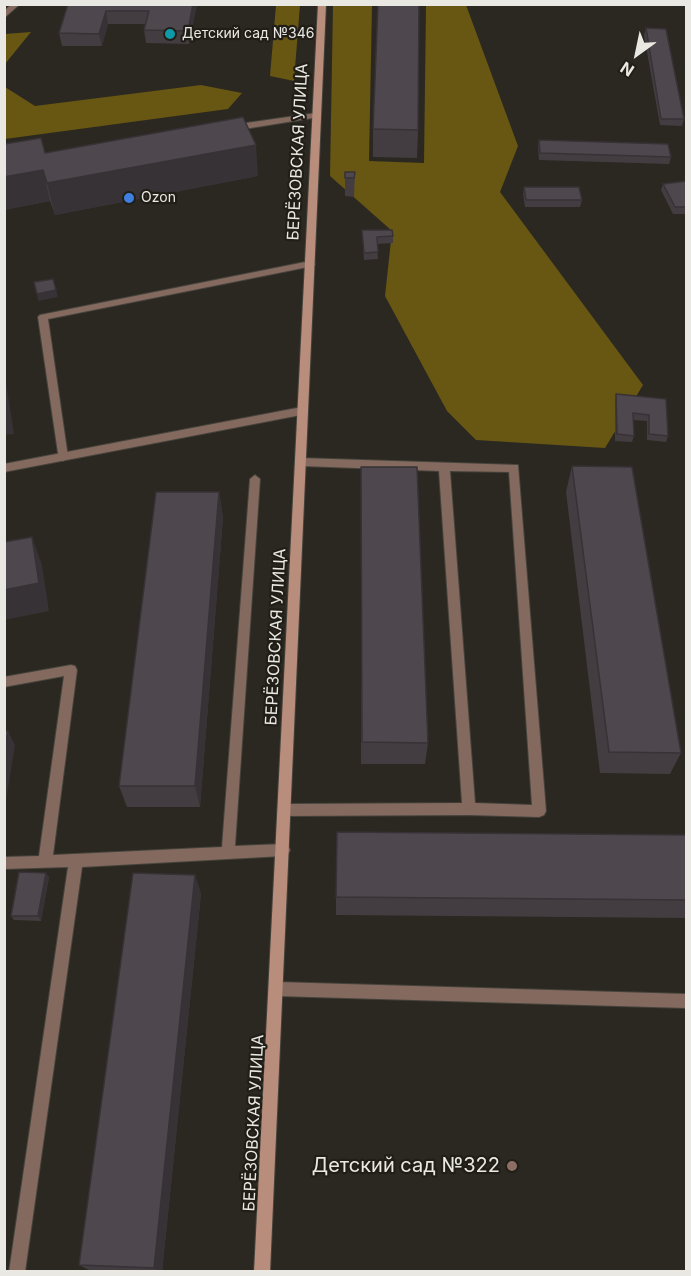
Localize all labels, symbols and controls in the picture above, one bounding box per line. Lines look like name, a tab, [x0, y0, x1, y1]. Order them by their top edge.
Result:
north arrow	[607, 24, 667, 84]
place label: Детский сад №346	[182, 26, 314, 42]
marker: Детский сад №346	[163, 27, 177, 41]
text: N	[617, 57, 638, 81]
street label: БЕРЁЗОВСКАЯ УЛИЦА	[284, 63, 312, 241]
place label: Ozon	[141, 190, 176, 206]
marker: Ozon	[122, 191, 136, 205]
street label: БЕРЁЗОВСКАЯ УЛИЦА	[262, 548, 290, 726]
street label: БЕРЁЗОВСКАЯ УЛИЦА	[240, 1034, 268, 1212]
place label: Детский сад №322	[312, 1154, 500, 1178]
marker: Детский сад №322	[505, 1159, 519, 1173]

